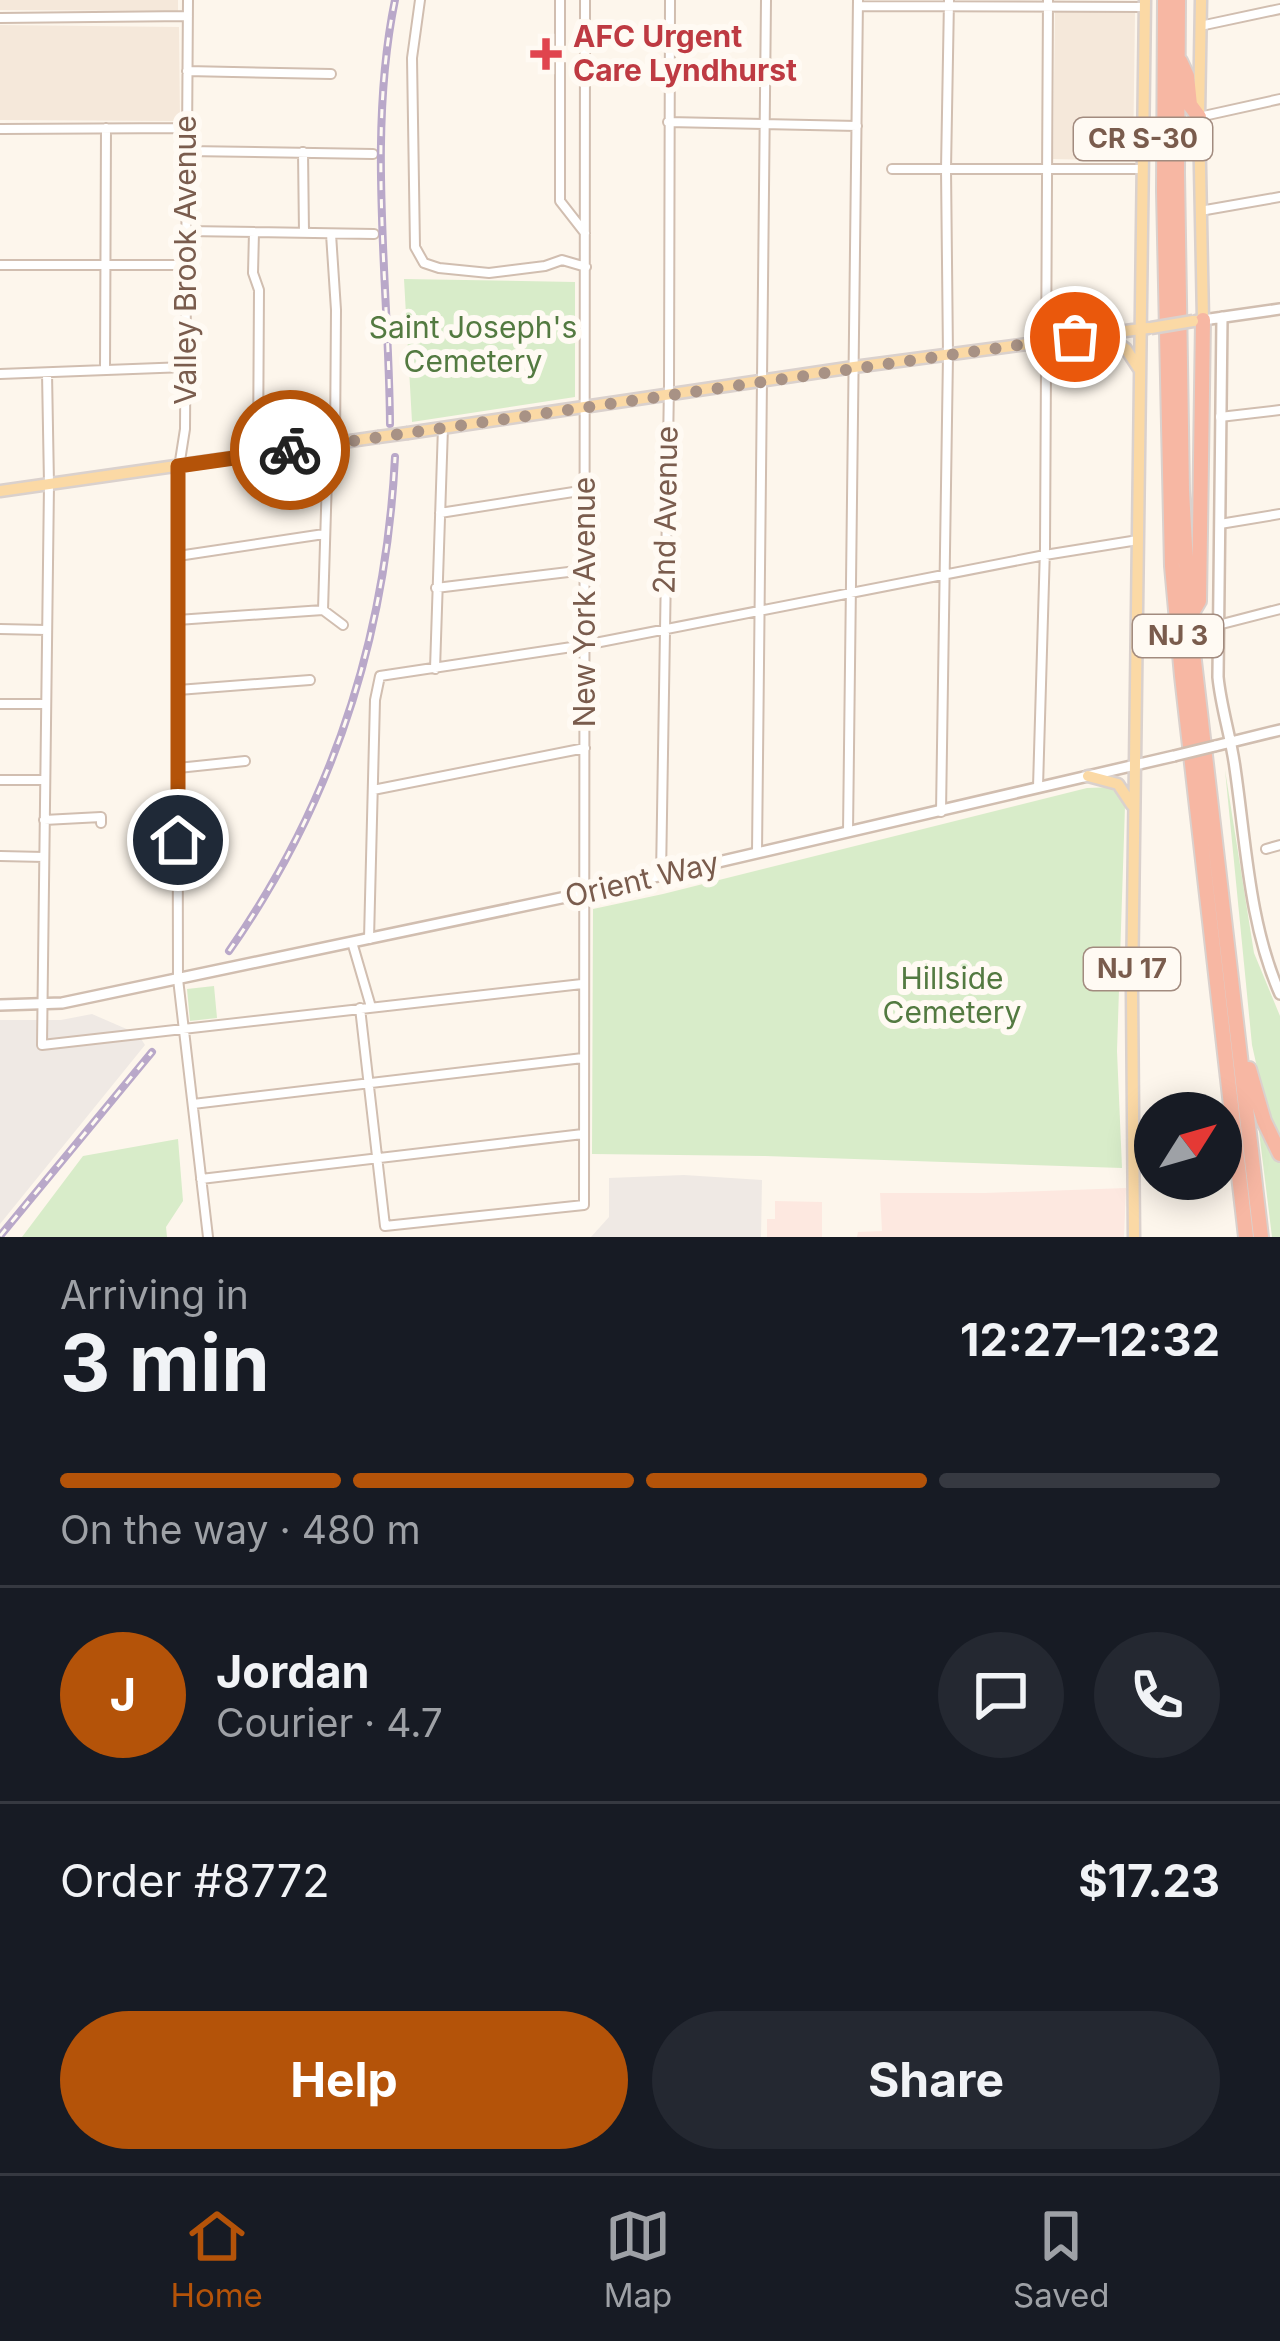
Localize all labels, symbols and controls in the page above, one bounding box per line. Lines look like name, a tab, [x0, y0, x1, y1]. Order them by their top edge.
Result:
place label: AFC Urgent Care Lyndhurst	[573, 18, 797, 88]
marker: AFC Urgent Care Lyndhurst	[530, 38, 562, 70]
street label: Valley Brook Avenue	[167, 115, 203, 405]
road number: CR S-30	[1074, 118, 1212, 160]
pin	[1024, 286, 1126, 388]
icon: bag	[1042, 304, 1108, 370]
park label: Saint Joseph's Cemetery	[369, 309, 577, 379]
courier	[230, 390, 350, 510]
icon: bike	[257, 417, 323, 483]
street label: 2nd Avenue	[646, 426, 684, 594]
street label: New York Avenue	[566, 477, 602, 727]
road number: NJ 3	[1133, 615, 1223, 657]
pin	[127, 789, 229, 891]
icon: home	[145, 807, 211, 873]
street label: Orient Way	[561, 844, 722, 914]
road number: NJ 17	[1084, 948, 1180, 990]
park label: Hillside Cemetery	[883, 960, 1022, 1030]
north arrow	[1134, 1092, 1242, 1200]
map controls	[1134, 1092, 1242, 1200]
text: Arriving in	[60, 1271, 249, 1318]
text: 12:27–12:32	[960, 1312, 1220, 1367]
text: 3 min	[60, 1315, 270, 1410]
text: On the way · 480 m	[60, 1506, 421, 1553]
button: chat	[938, 1632, 1064, 1758]
button: phone	[1094, 1632, 1220, 1758]
text: Jordan	[216, 1644, 370, 1699]
text: J	[110, 1667, 136, 1722]
text: Courier · 4.7	[216, 1699, 443, 1746]
text: Order #8772	[60, 1853, 330, 1908]
text: $17.23	[1078, 1853, 1220, 1908]
button: Help	[60, 2011, 628, 2149]
button: Share	[652, 2011, 1220, 2149]
tab: Home	[170, 2203, 263, 2315]
tab: Map	[604, 2203, 672, 2315]
tab: Saved	[1013, 2203, 1110, 2315]

